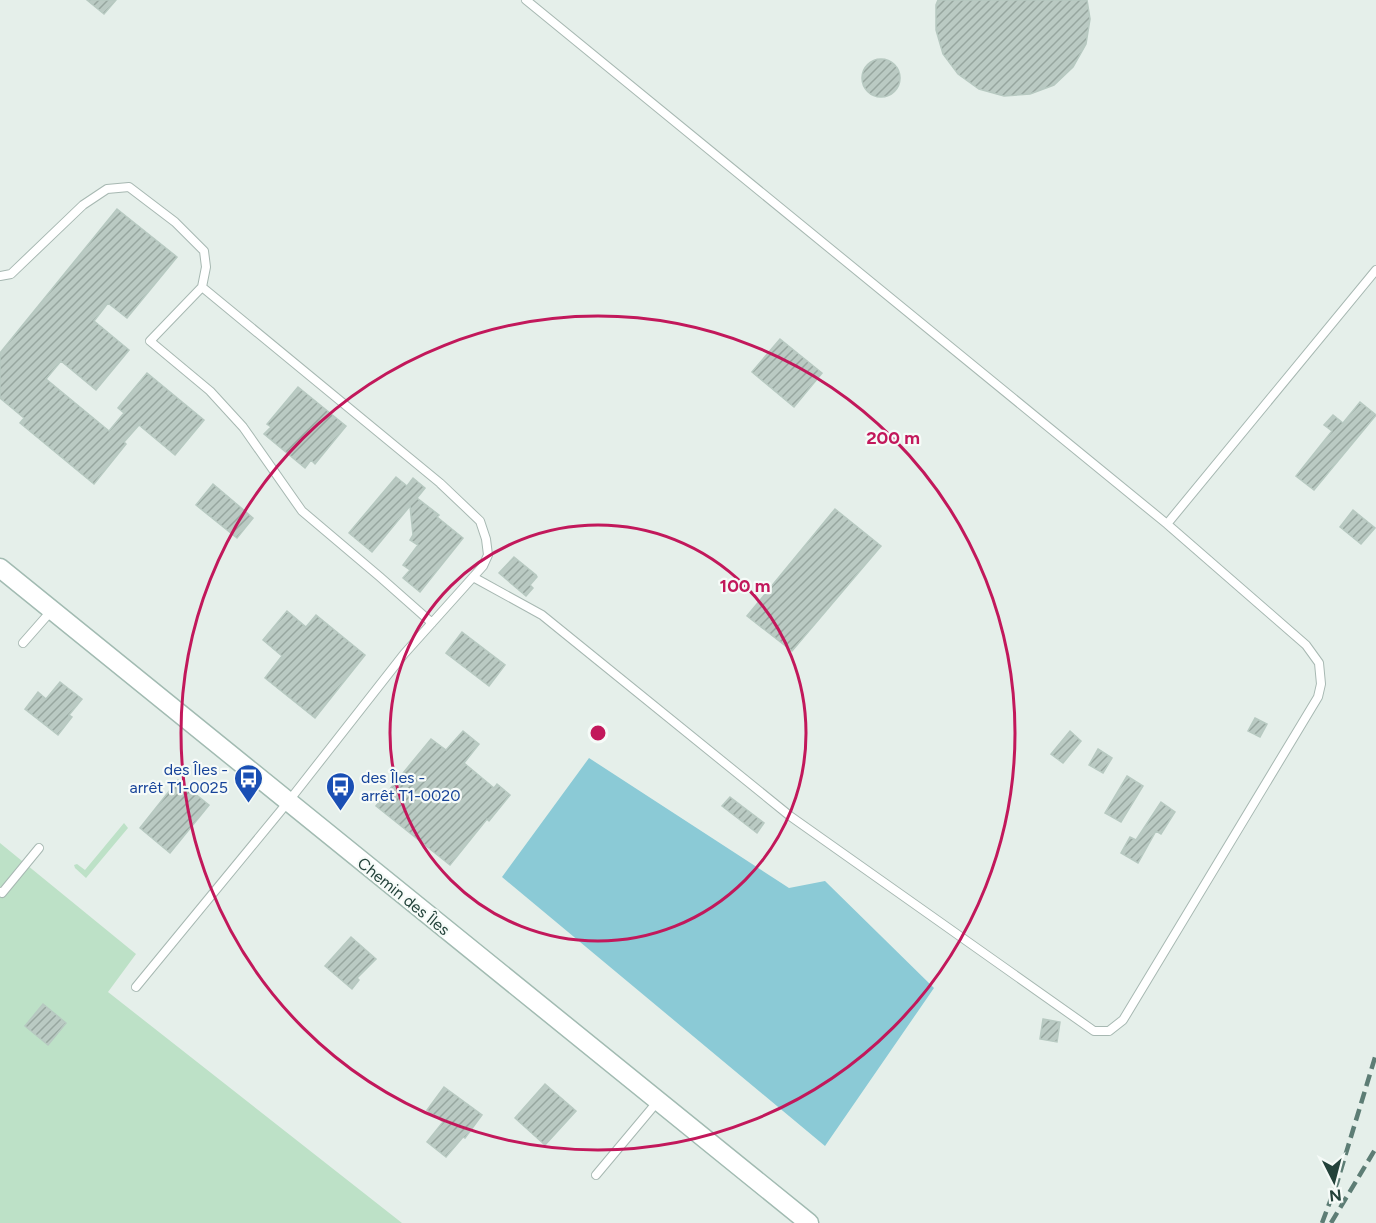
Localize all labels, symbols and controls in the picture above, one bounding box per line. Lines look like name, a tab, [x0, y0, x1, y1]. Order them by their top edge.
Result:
text: 200 m	[866, 427, 920, 449]
text: 100 m	[720, 575, 770, 597]
centre of rings	[588, 723, 608, 743]
place label: des Îles - arrêt T1-0025	[130, 760, 228, 797]
bus stop icon: des Îles - arrêt T1-0025	[233, 762, 265, 804]
place label: des Îles - arrêt T1-0020	[361, 768, 461, 805]
bus stop icon: des Îles - arrêt T1-0020	[324, 770, 356, 812]
street label: Chemin des Îles	[354, 853, 454, 939]
north arrow	[1304, 1151, 1364, 1211]
text: N	[1328, 1185, 1343, 1206]

